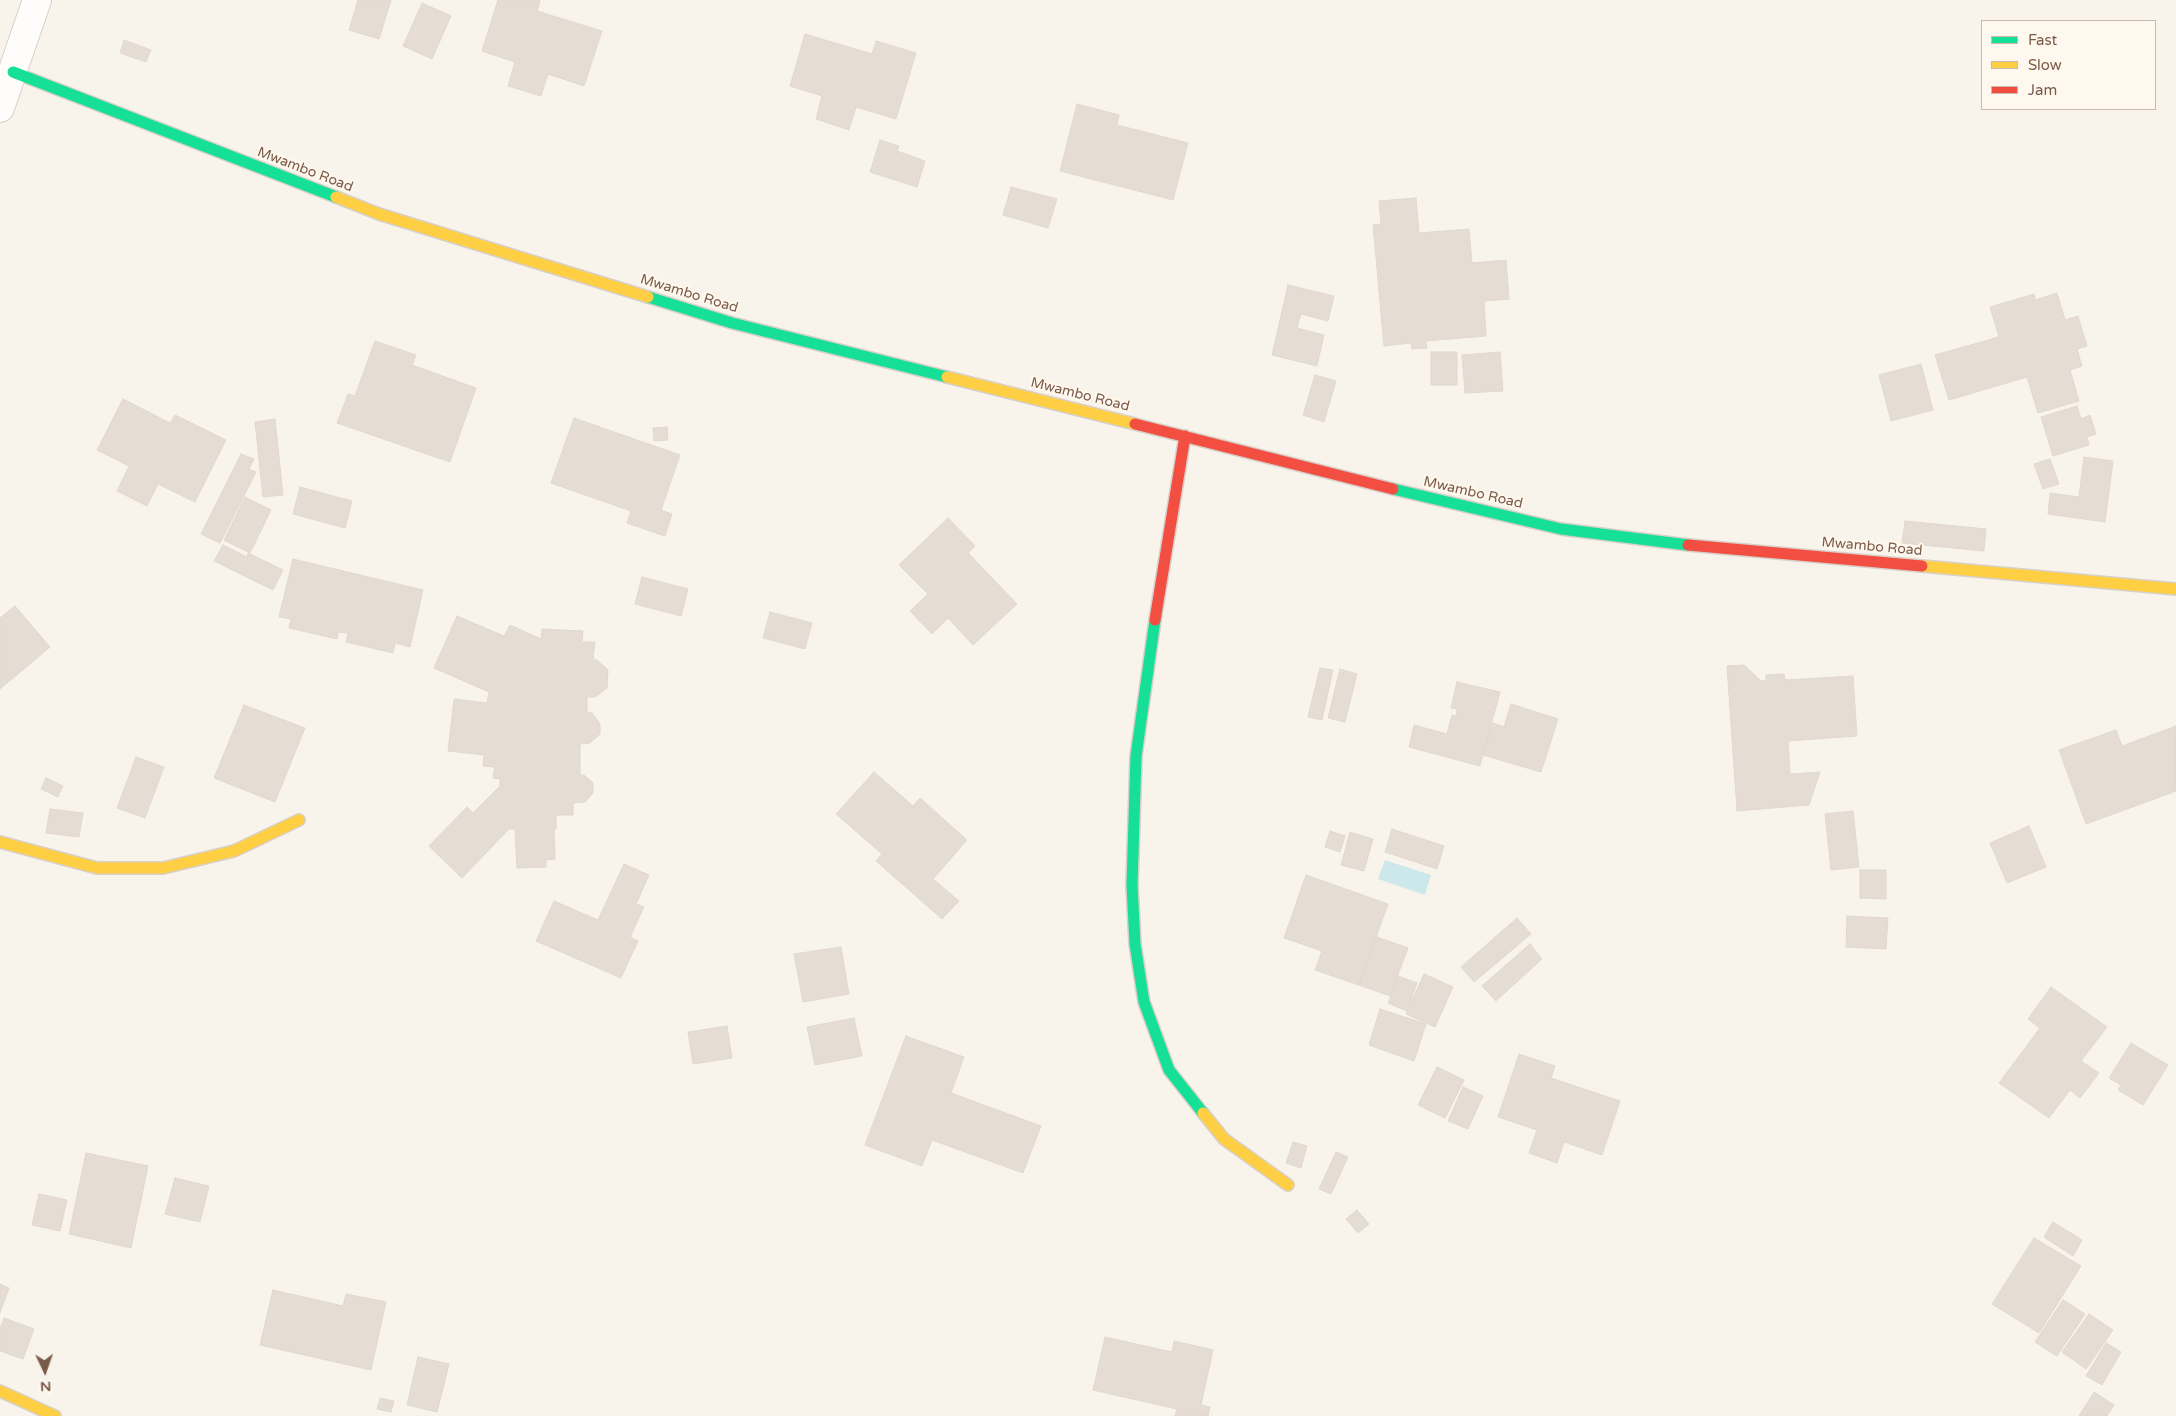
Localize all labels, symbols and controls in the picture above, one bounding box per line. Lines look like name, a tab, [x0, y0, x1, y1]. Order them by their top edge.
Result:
legend	[1981, 20, 2156, 110]
text: Fast	[2028, 31, 2057, 49]
text: Slow	[2028, 56, 2062, 74]
text: Jam	[2028, 81, 2057, 99]
street label: Mwambo Road	[255, 144, 355, 196]
street label: Mwambo Road	[638, 271, 740, 317]
street label: Mwambo Road	[1029, 375, 1131, 415]
street label: Mwambo Road	[1422, 473, 1524, 513]
street label: Mwambo Road	[1821, 534, 1923, 560]
north arrow	[20, 1346, 70, 1396]
text: N	[40, 1378, 52, 1395]

